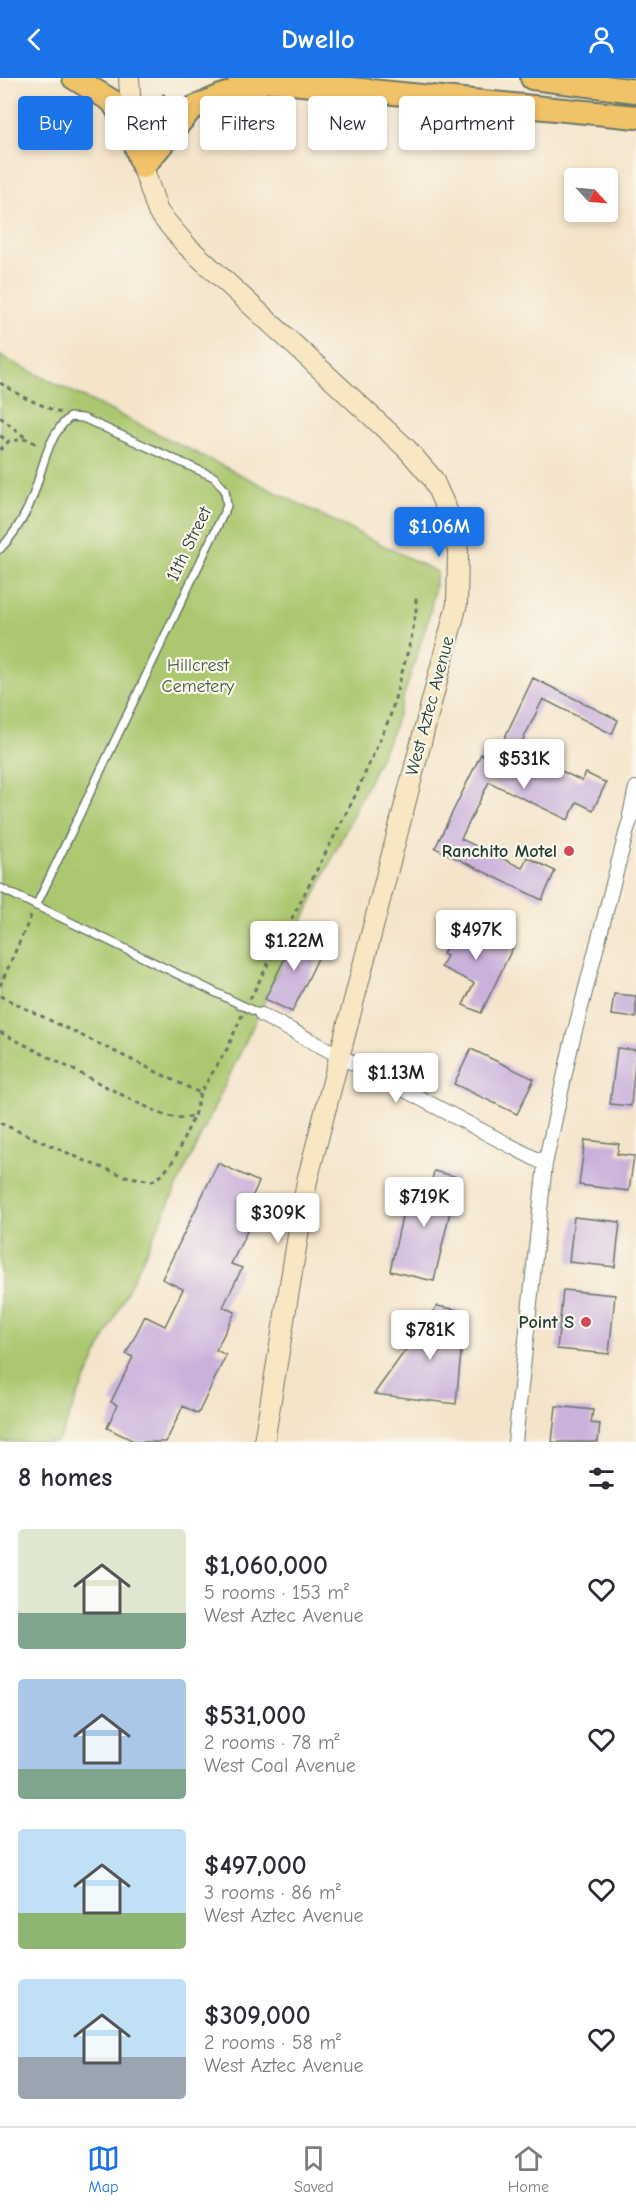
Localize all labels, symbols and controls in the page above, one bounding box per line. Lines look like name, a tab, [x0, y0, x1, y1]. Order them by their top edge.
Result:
icon: back	[18, 23, 51, 56]
icon: person	[585, 23, 618, 56]
text: Dwello	[281, 24, 355, 55]
chip: Buy	[18, 96, 93, 150]
chip: Rent	[105, 96, 188, 150]
chip: Filters	[200, 96, 296, 150]
chip: New	[308, 96, 387, 150]
chip: Apartment	[399, 96, 535, 150]
north arrow	[564, 168, 618, 222]
map controls	[564, 168, 618, 222]
street label: 11th Street	[162, 503, 216, 585]
pin: $1.06M	[390, 507, 488, 558]
text: $1.06M	[408, 515, 470, 538]
street label: West Aztec Avenue	[401, 634, 459, 778]
park label: Hillcrest Cemetery	[162, 655, 235, 697]
pin: $531K	[482, 739, 566, 790]
text: $531K	[498, 747, 550, 770]
place label: Ranchito Motel	[442, 841, 557, 862]
marker: Ranchito Motel	[562, 844, 576, 858]
pin: $497K	[434, 910, 518, 961]
text: $497K	[450, 918, 502, 941]
pin: $1.22M	[245, 921, 343, 972]
text: $1.22M	[264, 929, 324, 952]
pin: $1.13M	[347, 1053, 445, 1104]
text: $1.13M	[367, 1061, 425, 1084]
pin: $719K	[382, 1177, 466, 1228]
text: $719K	[399, 1185, 449, 1208]
pin: $309K	[236, 1193, 320, 1244]
text: $309K	[250, 1201, 306, 1224]
pin: $781K	[388, 1310, 472, 1361]
place label: Point S	[518, 1312, 574, 1333]
marker: Point S	[579, 1315, 593, 1329]
text: $781K	[405, 1318, 455, 1341]
icon: filters	[585, 1462, 618, 1495]
text: 8 homes	[18, 1463, 112, 1493]
text: $1,060,000	[204, 1551, 328, 1581]
icon: home	[66, 1553, 138, 1625]
icon: heart	[585, 1573, 618, 1606]
text: 5 rooms · 153 m²	[204, 1581, 349, 1604]
text: West Aztec Avenue	[204, 1604, 363, 1627]
text: $531,000	[204, 1701, 306, 1731]
icon: home	[66, 1703, 138, 1775]
icon: heart	[585, 1723, 618, 1756]
text: 2 rooms · 78 m²	[204, 1731, 340, 1754]
text: West Coal Avenue	[204, 1754, 356, 1777]
text: $497,000	[204, 1851, 307, 1881]
icon: home	[66, 1853, 138, 1925]
icon: heart	[585, 1873, 618, 1906]
text: 3 rooms · 86 m²	[204, 1881, 341, 1904]
text: West Aztec Avenue	[204, 1904, 363, 1927]
text: $309,000	[204, 2001, 311, 2031]
icon: home	[66, 2003, 138, 2075]
icon: heart	[585, 2023, 618, 2056]
text: 2 rooms · 58 m²	[204, 2031, 341, 2054]
text: West Aztec Avenue	[204, 2054, 363, 2077]
tab: Map	[87, 2142, 120, 2196]
tab: Saved	[294, 2142, 334, 2196]
tab: Home	[508, 2142, 549, 2196]

